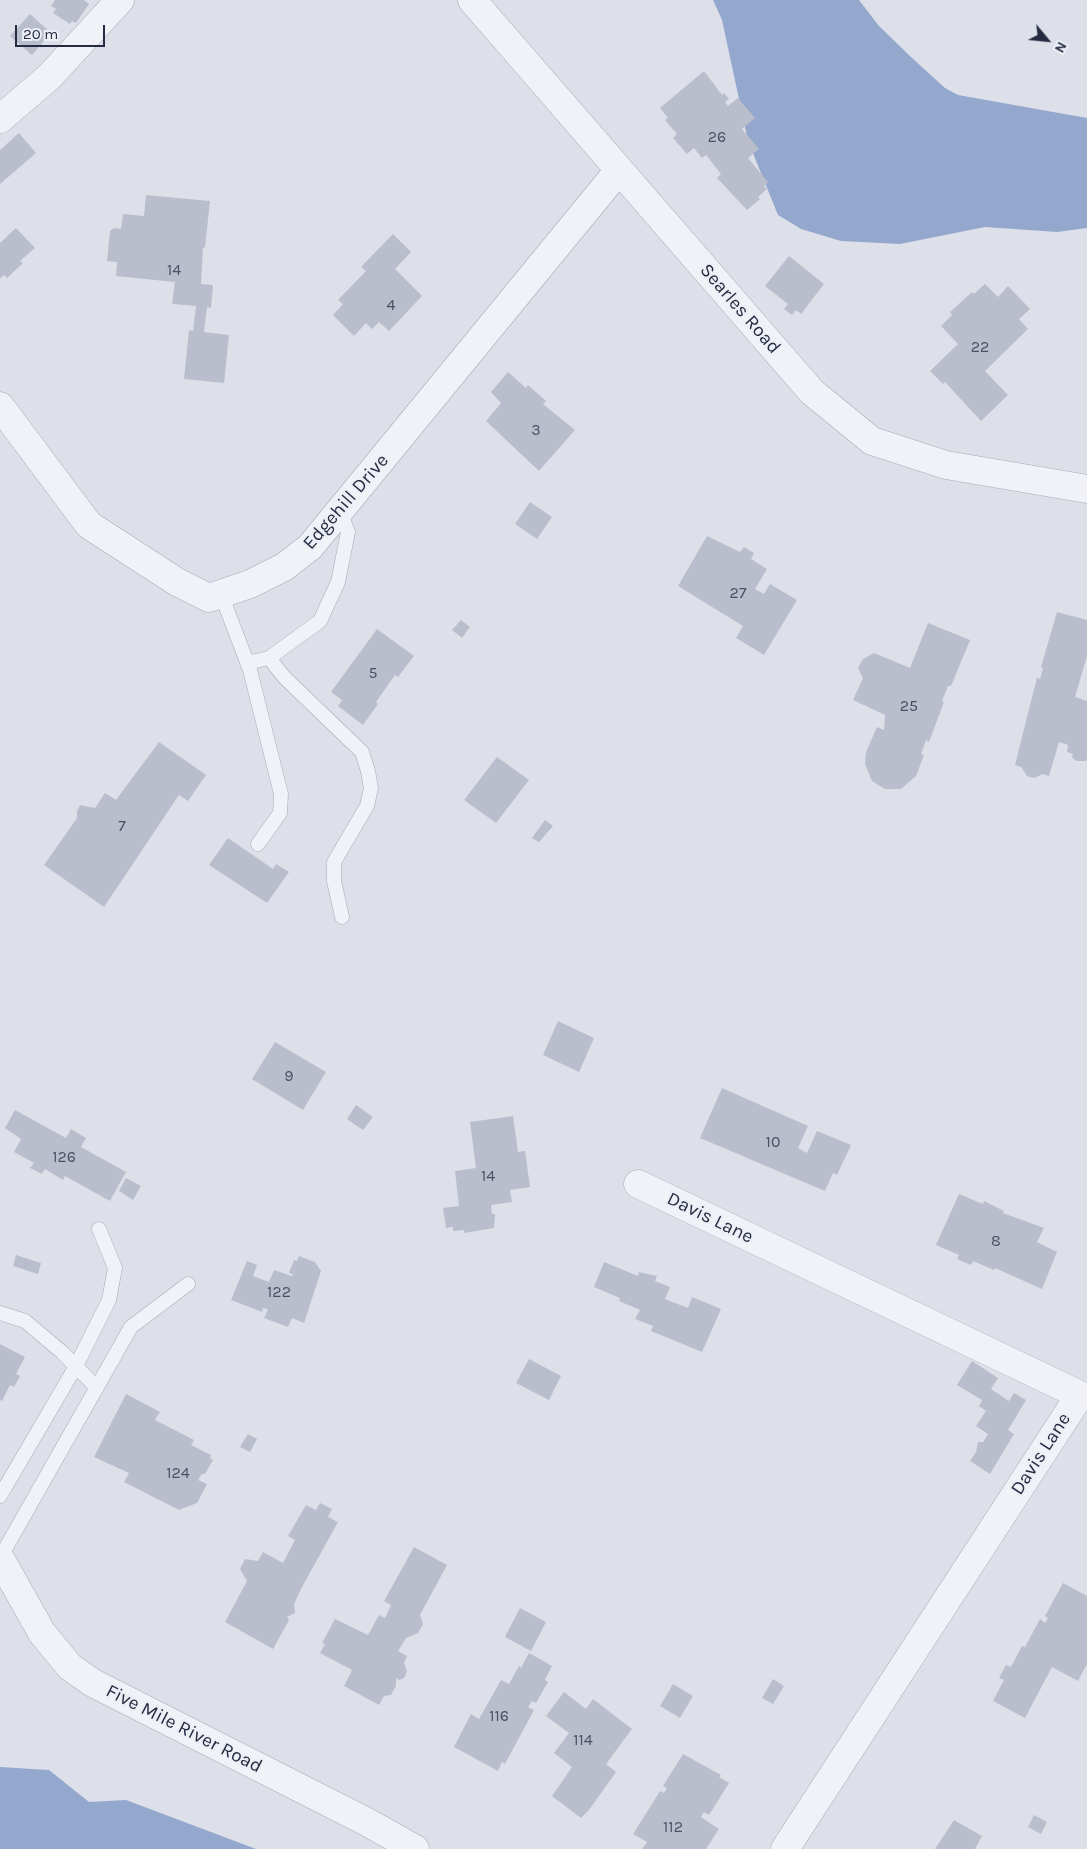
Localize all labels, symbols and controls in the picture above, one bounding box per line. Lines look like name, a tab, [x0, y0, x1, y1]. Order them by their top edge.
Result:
scale bar	[18, 15, 108, 47]
north arrow	[1022, 15, 1072, 65]
text: 20 m	[23, 25, 58, 43]
text: N	[1051, 39, 1071, 56]
house number: 26	[708, 127, 726, 147]
street label: Searles Road	[695, 259, 785, 359]
house number: 14	[167, 260, 181, 280]
house number: 4	[387, 295, 395, 315]
house number: 22	[971, 337, 989, 357]
house number: 3	[531, 420, 541, 440]
street label: Edgehill Drive	[298, 450, 394, 554]
house number: 27	[730, 583, 746, 603]
house number: 5	[368, 663, 378, 683]
house number: 25	[900, 696, 918, 716]
house number: 7	[118, 816, 126, 836]
house number: 9	[284, 1066, 294, 1086]
house number: 10	[766, 1132, 780, 1152]
house number: 126	[52, 1147, 76, 1167]
house number: 14	[481, 1166, 495, 1186]
street label: Davis Lane	[663, 1187, 757, 1249]
house number: 8	[991, 1231, 1001, 1251]
house number: 122	[267, 1282, 291, 1302]
street label: Davis Lane	[1006, 1409, 1076, 1499]
house number: 124	[166, 1463, 190, 1483]
street label: Five Mile River Road	[102, 1680, 266, 1778]
house number: 116	[489, 1706, 509, 1726]
house number: 114	[573, 1730, 593, 1750]
house number: 112	[663, 1817, 683, 1837]

